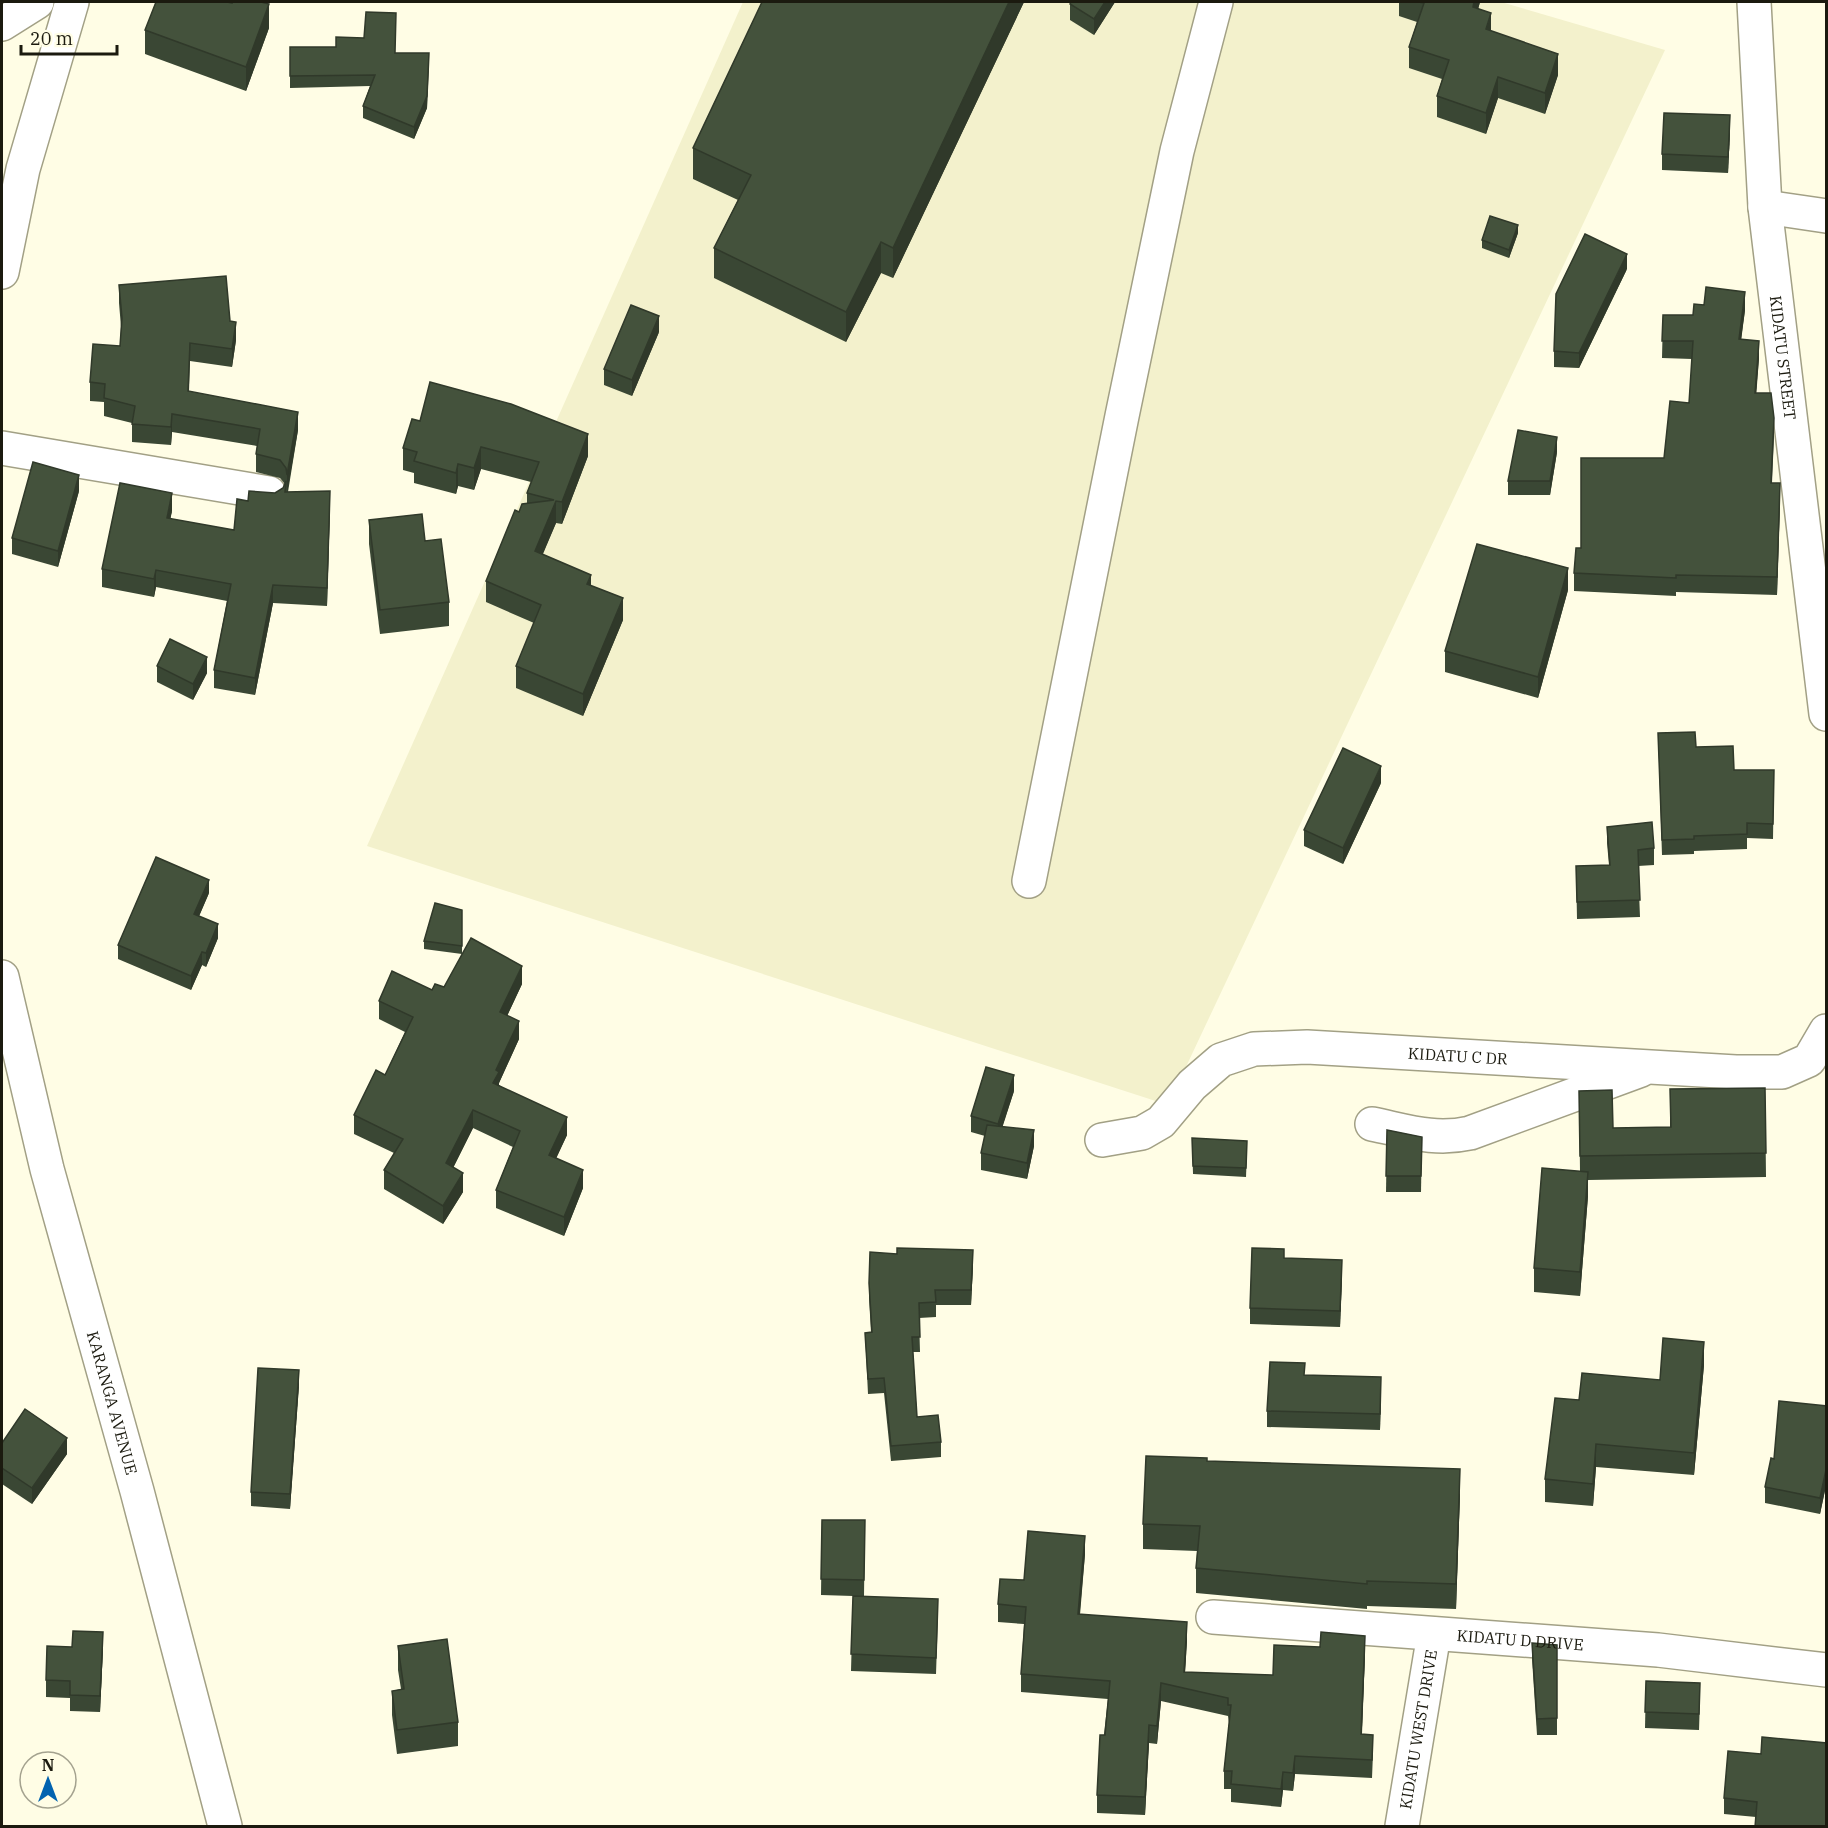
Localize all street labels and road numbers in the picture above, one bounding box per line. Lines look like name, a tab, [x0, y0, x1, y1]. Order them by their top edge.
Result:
street label: KIDATU STREET	[1766, 294, 1801, 421]
street label: KIDATU C DR	[1407, 1043, 1509, 1069]
street label: KARANGA AVENUE	[83, 1329, 142, 1477]
street label: KIDATU D DRIVE	[1456, 1625, 1584, 1654]
street label: KIDATU WEST DRIVE	[1395, 1648, 1441, 1811]

